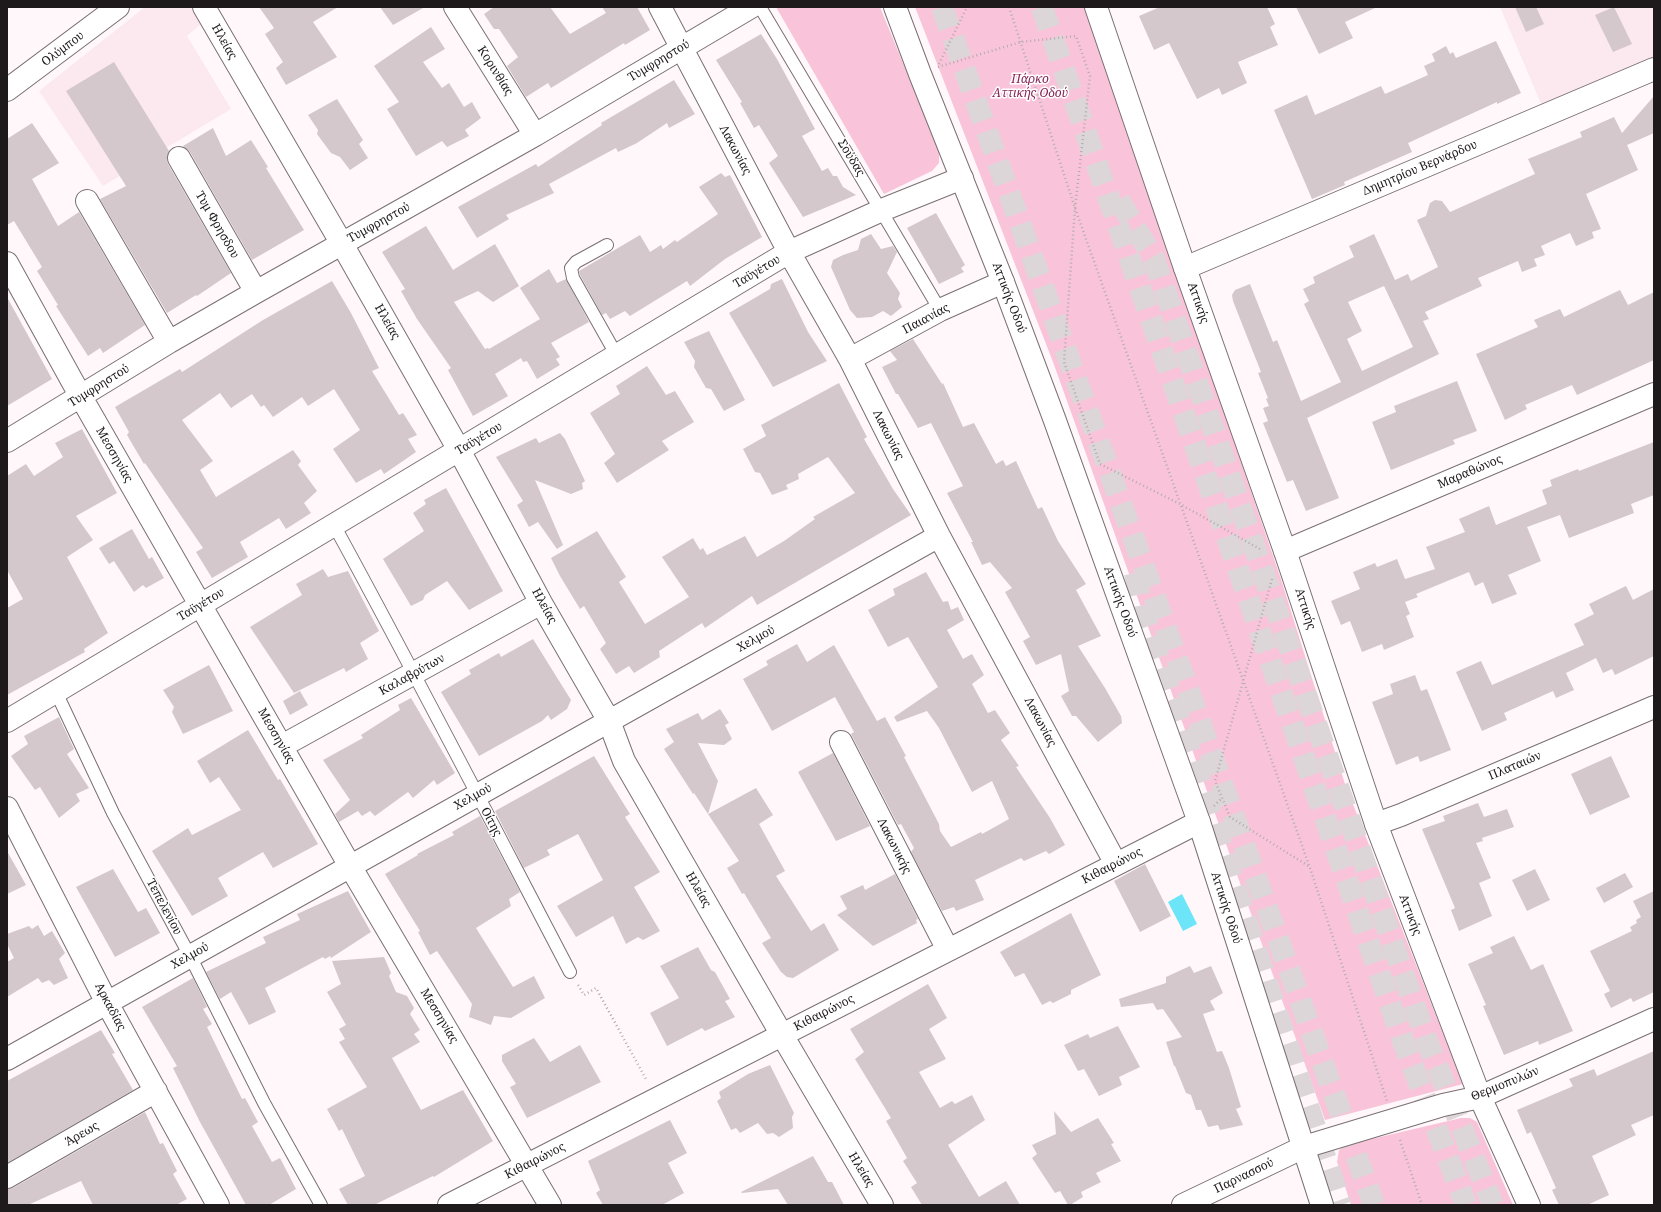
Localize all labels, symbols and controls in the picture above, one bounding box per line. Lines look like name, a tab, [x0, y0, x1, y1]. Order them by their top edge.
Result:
street label: Ηλείας	[208, 22, 240, 62]
street label: Ολύμπου	[39, 28, 87, 70]
street label: Τυμφρηστού	[626, 37, 692, 85]
street label: Κορινθίας	[474, 44, 516, 98]
park label: Πάρκο Αττικής Οδού	[992, 73, 1068, 101]
street label: Λακωνίας	[716, 123, 754, 177]
street label: Σούδας	[834, 137, 868, 179]
street label: Δημητρίου Βερνάρδου	[1361, 137, 1479, 199]
street label: Τυμ Φρησδου	[192, 189, 242, 261]
street label: Τυμφρηστού	[345, 200, 413, 246]
street label: Ταϋγέτου	[731, 252, 783, 292]
street label: Αττικής Οδού	[989, 261, 1029, 335]
street label: Αττικής	[1184, 281, 1212, 325]
street label: Παιανίας	[900, 301, 952, 337]
street label: Ηλείας	[371, 302, 403, 342]
street label: Τυμφρηστού	[66, 362, 132, 410]
street label: Λακωνίας	[869, 408, 907, 462]
street label: Ταϋγέτου	[453, 419, 505, 459]
street label: Μεσσηνίας	[92, 425, 136, 485]
street label: Μαραθώνος	[1435, 452, 1505, 492]
street label: Αττικής Οδού	[1100, 564, 1140, 640]
street label: Ταϋγέτου	[175, 585, 227, 625]
street label: Ηλείας	[528, 586, 560, 626]
street label: Αττικής	[1292, 587, 1318, 631]
street label: Χελμού	[735, 623, 777, 655]
street label: Καλαβρύτων	[377, 651, 447, 699]
street label: Λακωνίας	[1021, 695, 1059, 749]
street label: Μεσσηνίας	[254, 706, 298, 766]
street label: Πλαταιών	[1486, 748, 1544, 784]
street label: Χελμού	[452, 781, 494, 813]
street label: Οίτης	[477, 805, 505, 839]
street label: Λακωνικής	[874, 816, 914, 876]
street label: Κιθαιρώνος	[1079, 845, 1145, 887]
street label: Ηλείας	[682, 870, 714, 910]
street label: Αττικής Οδού	[1208, 870, 1244, 946]
street label: Τεπελενίου	[143, 876, 185, 938]
street label: Αττικής	[1396, 893, 1424, 937]
street label: Χελμού	[169, 940, 211, 972]
street label: Αρκαδίας	[91, 981, 129, 1033]
street label: Μεσσηνίας	[417, 986, 461, 1046]
street label: Κιθαιρώνος	[791, 992, 857, 1034]
street label: Θερμοπυλών	[1469, 1064, 1541, 1104]
street label: Άρεως	[63, 1119, 101, 1149]
street label: Κιθαιρώνος	[502, 1140, 568, 1182]
street label: Ηλείας	[845, 1150, 877, 1190]
street label: Παρνασσού	[1212, 1155, 1276, 1197]

